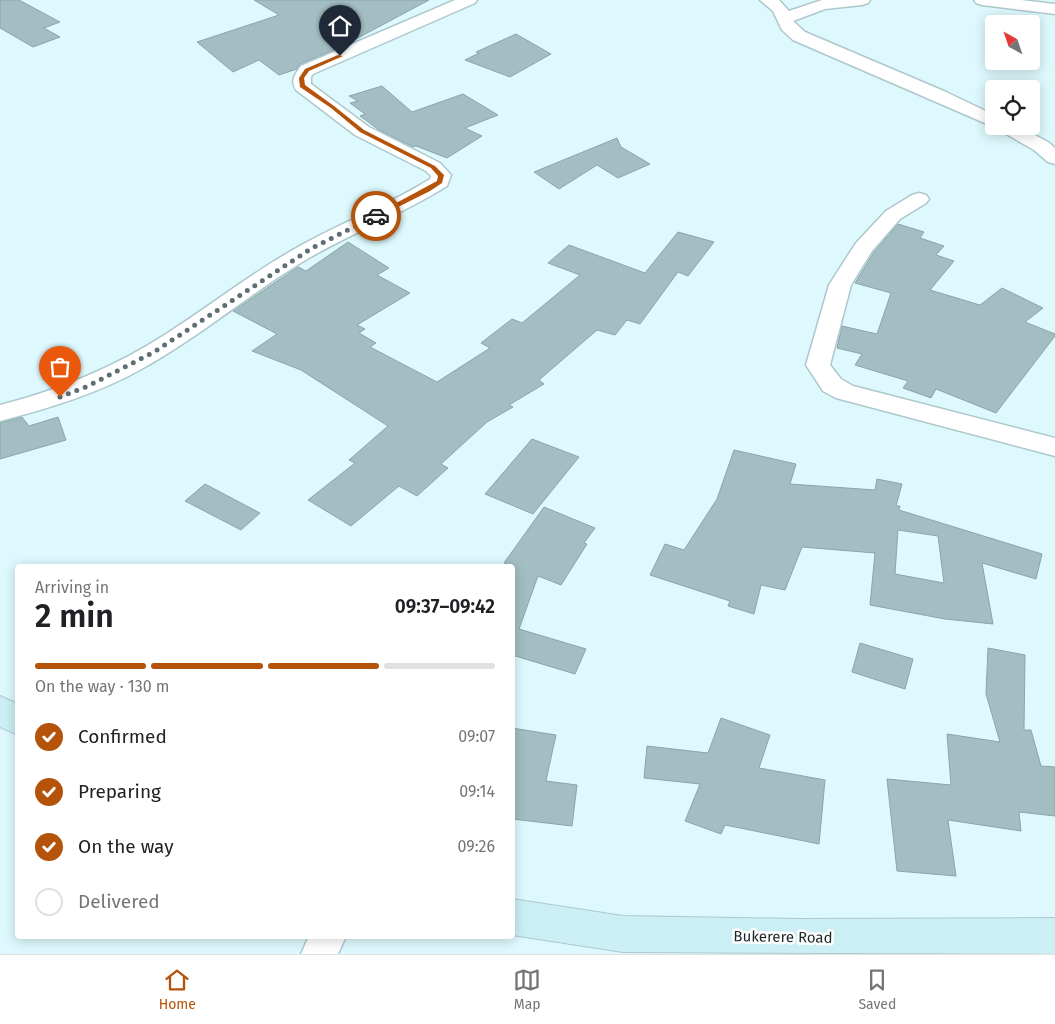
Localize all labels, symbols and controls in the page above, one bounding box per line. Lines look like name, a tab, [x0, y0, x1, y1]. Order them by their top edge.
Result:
pin	[319, 5, 361, 56]
icon: home	[326, 12, 354, 40]
north arrow	[985, 15, 1040, 70]
map controls	[985, 15, 1040, 135]
button: locate	[985, 80, 1040, 135]
courier	[351, 191, 401, 241]
icon: car	[362, 202, 390, 230]
pin	[39, 346, 81, 397]
icon: bag	[46, 353, 74, 381]
text: Arriving in	[35, 578, 109, 597]
text: 09:37–09:42	[395, 595, 495, 618]
text: 2 min	[35, 597, 114, 635]
text: On the way · 130 m	[35, 677, 170, 696]
icon: check	[35, 723, 63, 751]
text: Confirmed	[78, 725, 167, 748]
text: 09:07	[458, 727, 495, 746]
icon: check	[35, 778, 63, 806]
text: Preparing	[78, 780, 161, 803]
text: 09:14	[459, 782, 495, 801]
icon: check	[35, 833, 63, 861]
text: On the way	[78, 835, 174, 858]
text: 09:26	[458, 837, 495, 856]
text: Delivered	[78, 890, 160, 913]
street label: Bukerere Road	[733, 927, 833, 947]
tab: Home	[159, 966, 196, 1013]
tab: Map	[513, 966, 541, 1013]
tab: Saved	[858, 966, 896, 1013]

